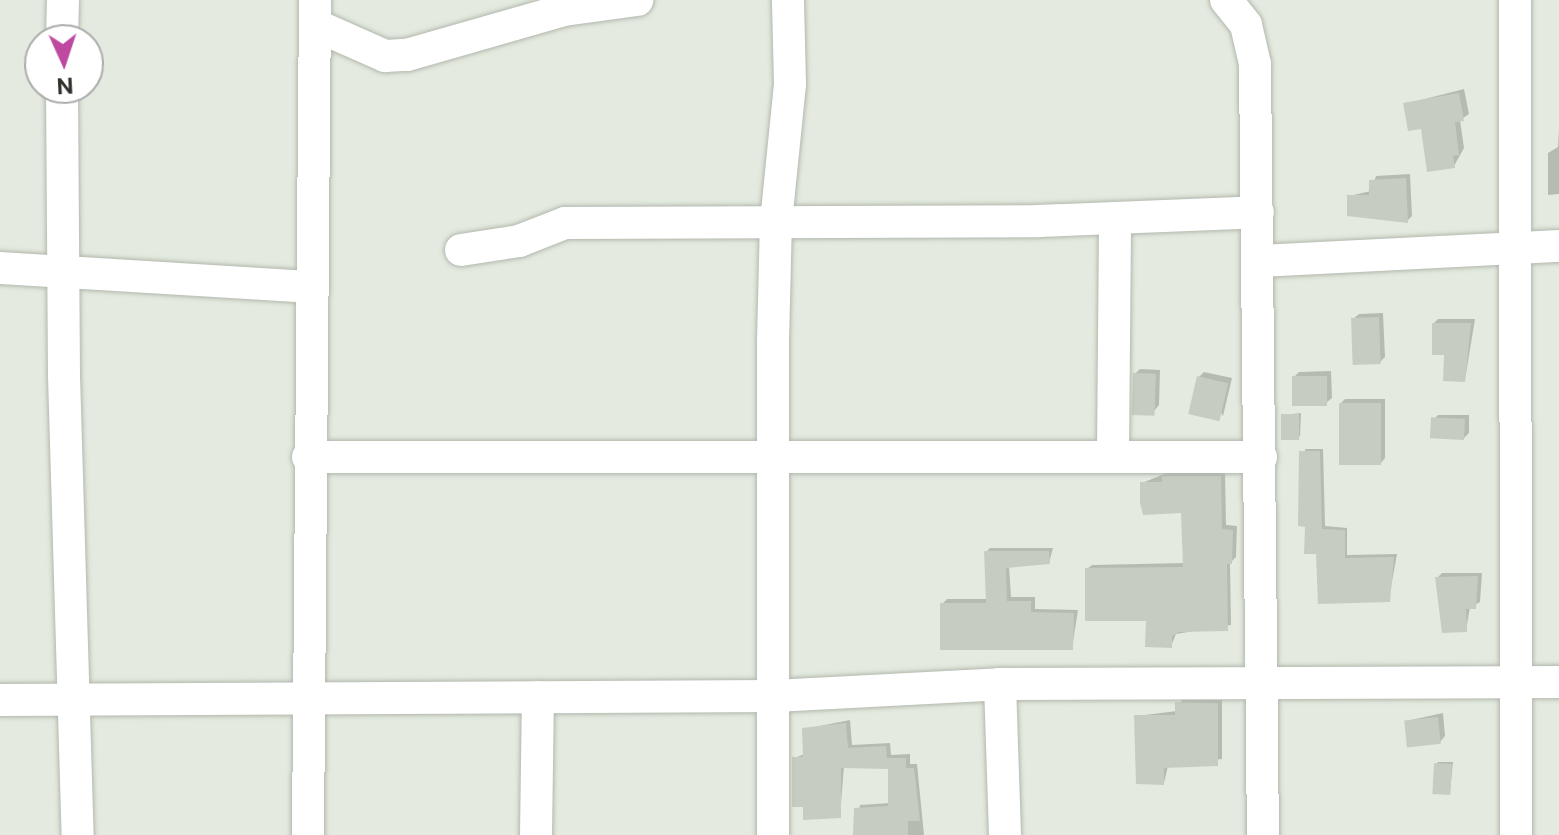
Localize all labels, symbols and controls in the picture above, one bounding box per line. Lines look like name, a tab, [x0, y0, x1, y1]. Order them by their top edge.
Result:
north arrow	[24, 24, 104, 104]
text: N	[56, 73, 74, 99]

